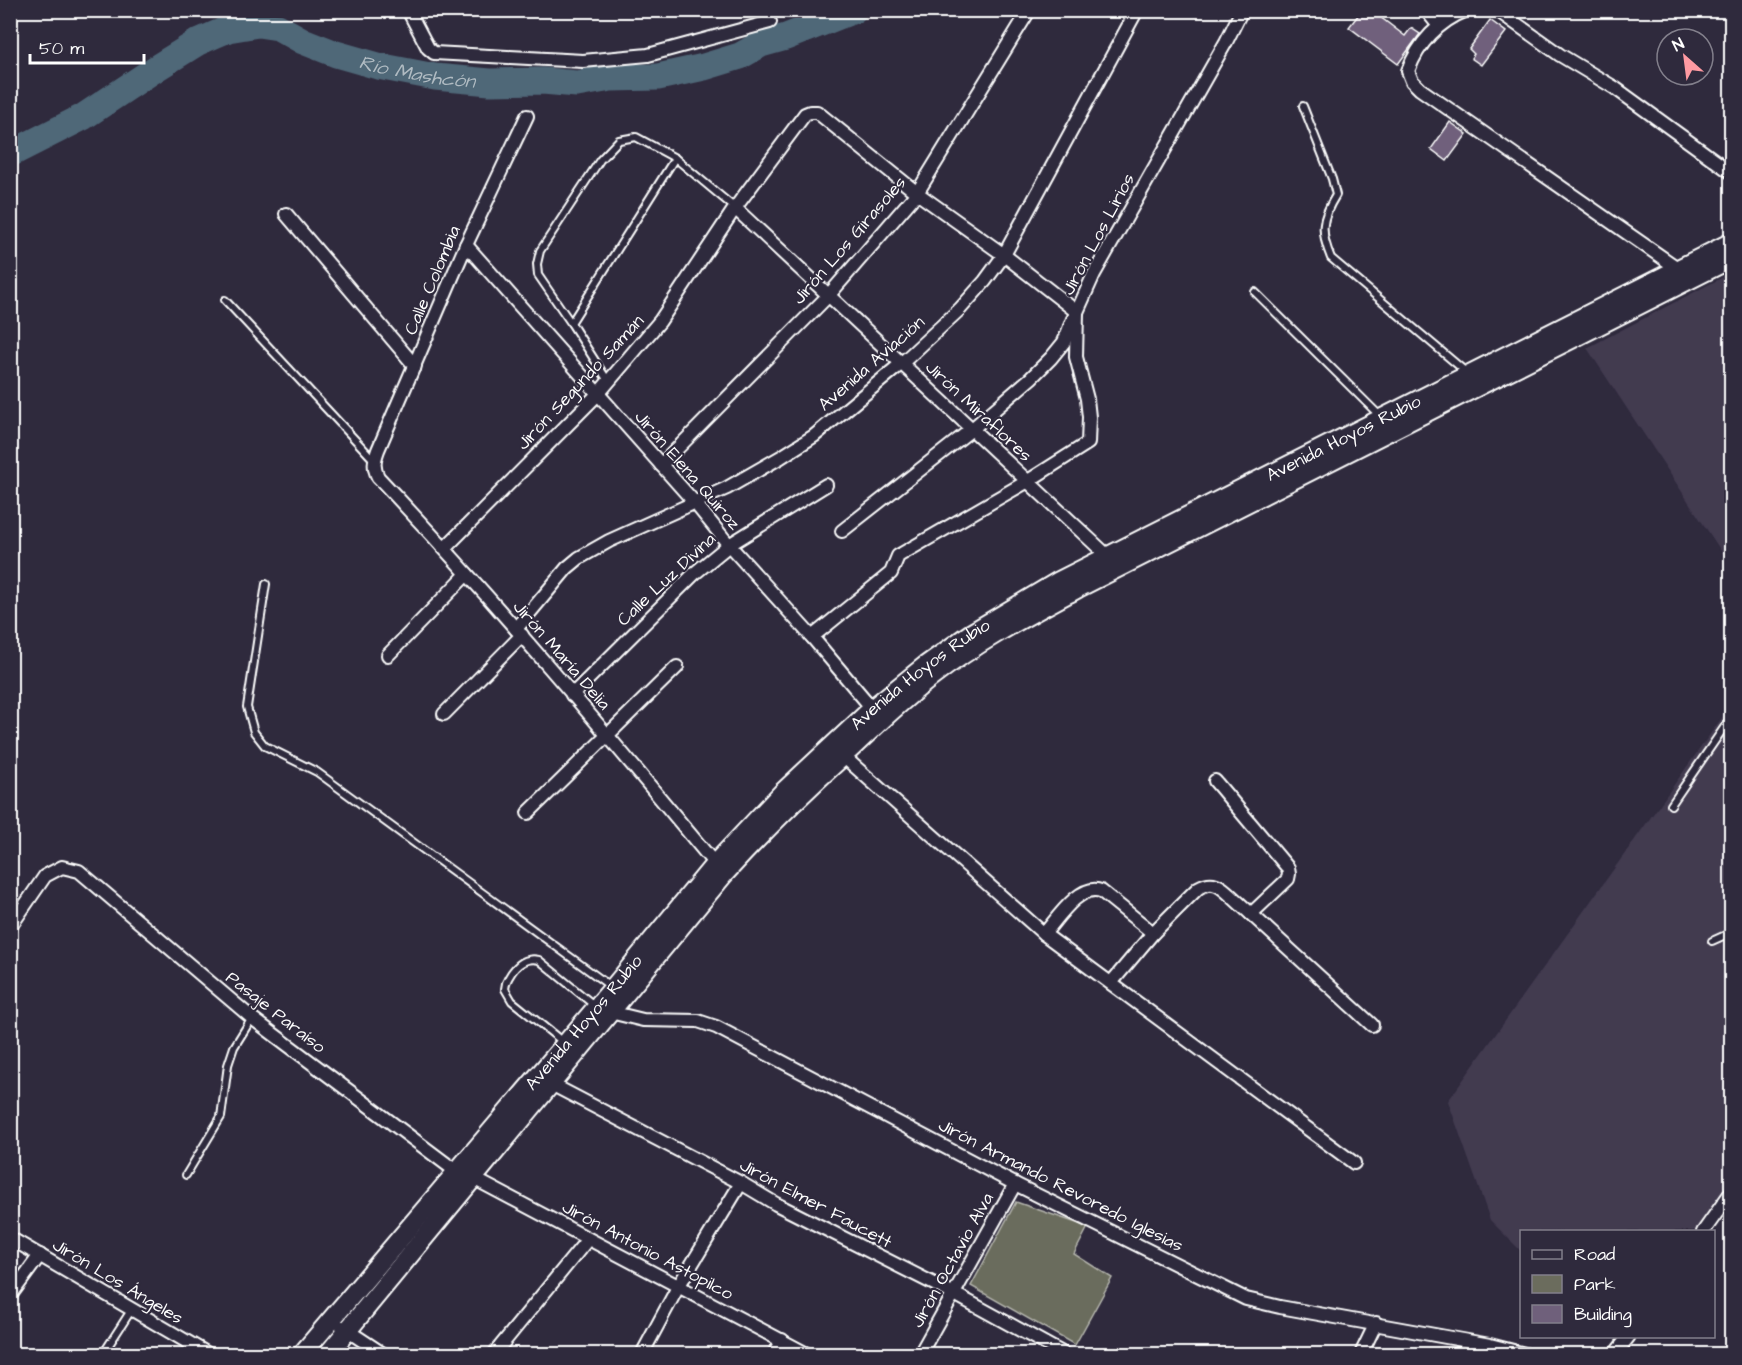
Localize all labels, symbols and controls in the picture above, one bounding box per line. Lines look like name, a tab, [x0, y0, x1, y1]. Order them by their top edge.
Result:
scale bar	[30, 27, 144, 65]
north arrow	[1655, 27, 1715, 87]
text: N	[1669, 33, 1688, 57]
text: 50 m	[39, 36, 84, 61]
water label: Río Mashcón	[356, 48, 478, 96]
street label: Jirón Los Lirios	[1056, 169, 1141, 299]
street label: Jirón Los Girasoles	[787, 171, 912, 310]
street label: Calle Colombia	[398, 222, 467, 339]
street label: Jirón Segundo Samán	[511, 309, 650, 456]
street label: Avenida Aviación	[813, 310, 930, 417]
street label: Jirón Miraflores	[920, 355, 1037, 467]
street label: Avenida Hoyos Rubio	[1262, 389, 1425, 488]
street label: Jirón Elena Quiroz	[629, 405, 747, 535]
street label: Calle Luz Divina	[611, 527, 721, 632]
street label: Jirón María Delia	[507, 595, 616, 715]
street label: Avenida Hoyos Rubio	[845, 613, 995, 736]
street label: Avenida Hoyos Rubio	[519, 950, 648, 1096]
street label: Pasaje Paraíso	[220, 965, 331, 1059]
street label: Jirón Armando Revoredo Iglesias	[934, 1113, 1187, 1259]
street label: Jirón Elmer Faucett	[735, 1153, 897, 1255]
street label: Jirón Octavio Alva	[905, 1188, 1000, 1332]
street label: Jirón Antonio Astopilco	[558, 1195, 738, 1306]
legend	[1520, 1230, 1715, 1338]
street label: Jirón Los Ángeles	[47, 1232, 188, 1331]
text: Road	[1574, 1242, 1615, 1267]
text: Park	[1574, 1272, 1616, 1297]
text: Building	[1574, 1302, 1632, 1328]

